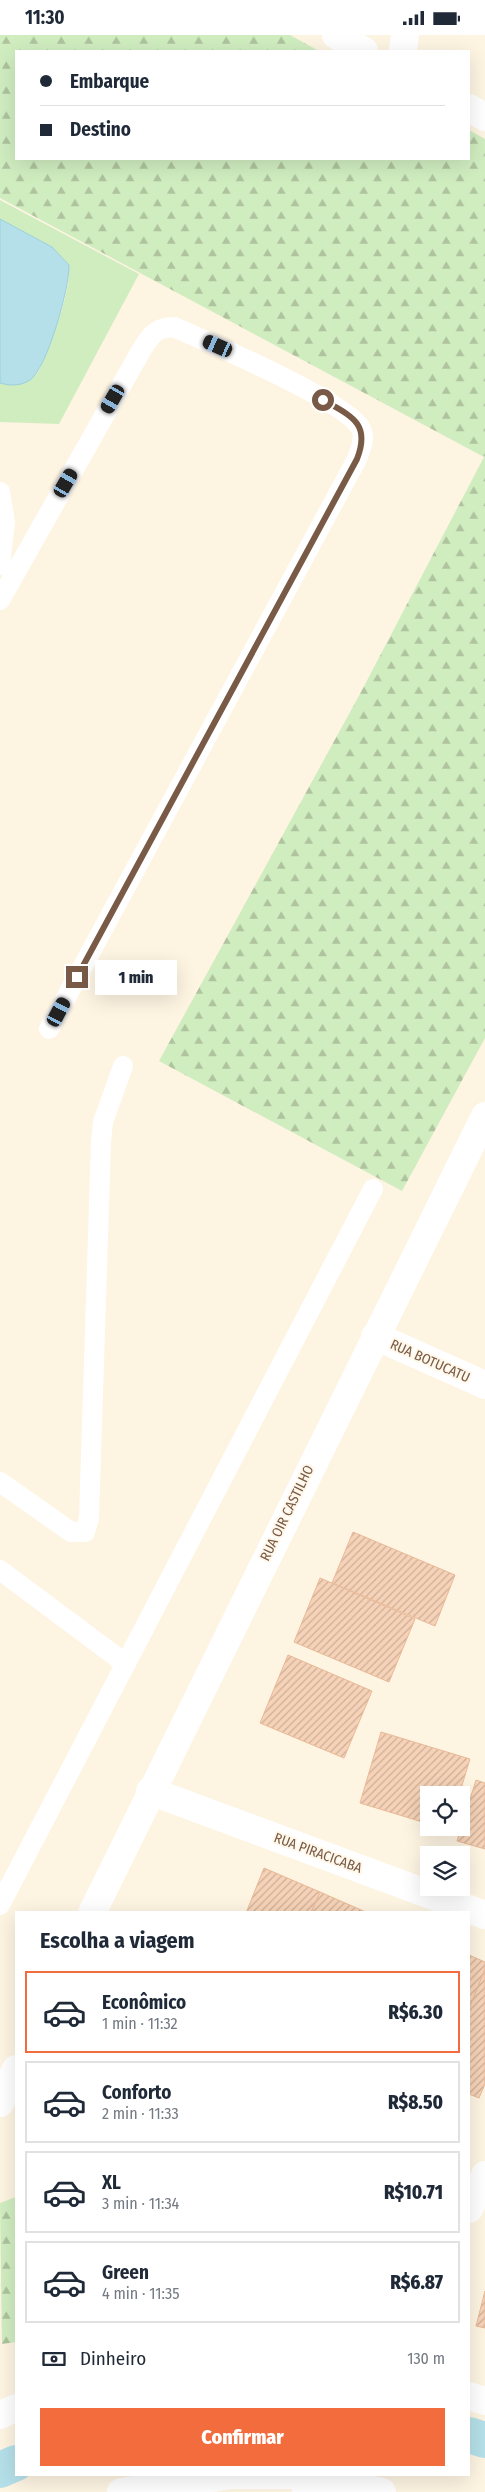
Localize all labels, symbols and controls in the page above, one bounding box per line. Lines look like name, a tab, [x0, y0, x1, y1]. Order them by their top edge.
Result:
text: 11:30	[25, 6, 65, 29]
text: Embarque	[70, 70, 149, 93]
text: Destino	[70, 118, 131, 141]
car	[201, 333, 234, 359]
car	[99, 382, 126, 416]
route start	[312, 389, 334, 411]
car	[52, 466, 79, 500]
callout: 1 min	[94, 959, 177, 995]
route end	[66, 966, 88, 988]
text: 1 min	[119, 968, 153, 987]
car	[45, 995, 72, 1029]
street label: RUA BOTUCATU	[388, 1336, 472, 1386]
street label: RUA OIR CASTILHO	[256, 1462, 318, 1564]
map controls	[420, 1786, 470, 1896]
button: locate	[420, 1786, 470, 1836]
street label: RUA PIRACICABA	[272, 1829, 365, 1877]
button: layers	[420, 1846, 470, 1896]
text: Escolha a viagem	[40, 1927, 195, 1954]
icon: car	[42, 1990, 87, 2035]
text: Econômico	[102, 1991, 186, 2014]
text: R$6.30	[388, 2001, 443, 2024]
text: 1 min · 11:32	[102, 2014, 178, 2033]
icon: car	[42, 2080, 87, 2125]
text: Conforto	[102, 2081, 171, 2104]
text: R$8.50	[388, 2091, 443, 2114]
text: 2 min · 11:33	[102, 2104, 179, 2123]
icon: car	[42, 2170, 87, 2215]
text: XL	[102, 2171, 121, 2194]
text: R$10.71	[384, 2181, 443, 2204]
text: 3 min · 11:34	[102, 2194, 179, 2213]
icon: car	[42, 2260, 87, 2305]
text: Green	[102, 2261, 149, 2284]
text: R$6.87	[390, 2271, 443, 2294]
text: 4 min · 11:35	[102, 2284, 180, 2303]
icon: cash	[40, 2345, 68, 2373]
text: Dinheiro	[80, 2347, 146, 2370]
text: 130 m	[407, 2349, 445, 2368]
button: Confirmar	[40, 2408, 445, 2466]

